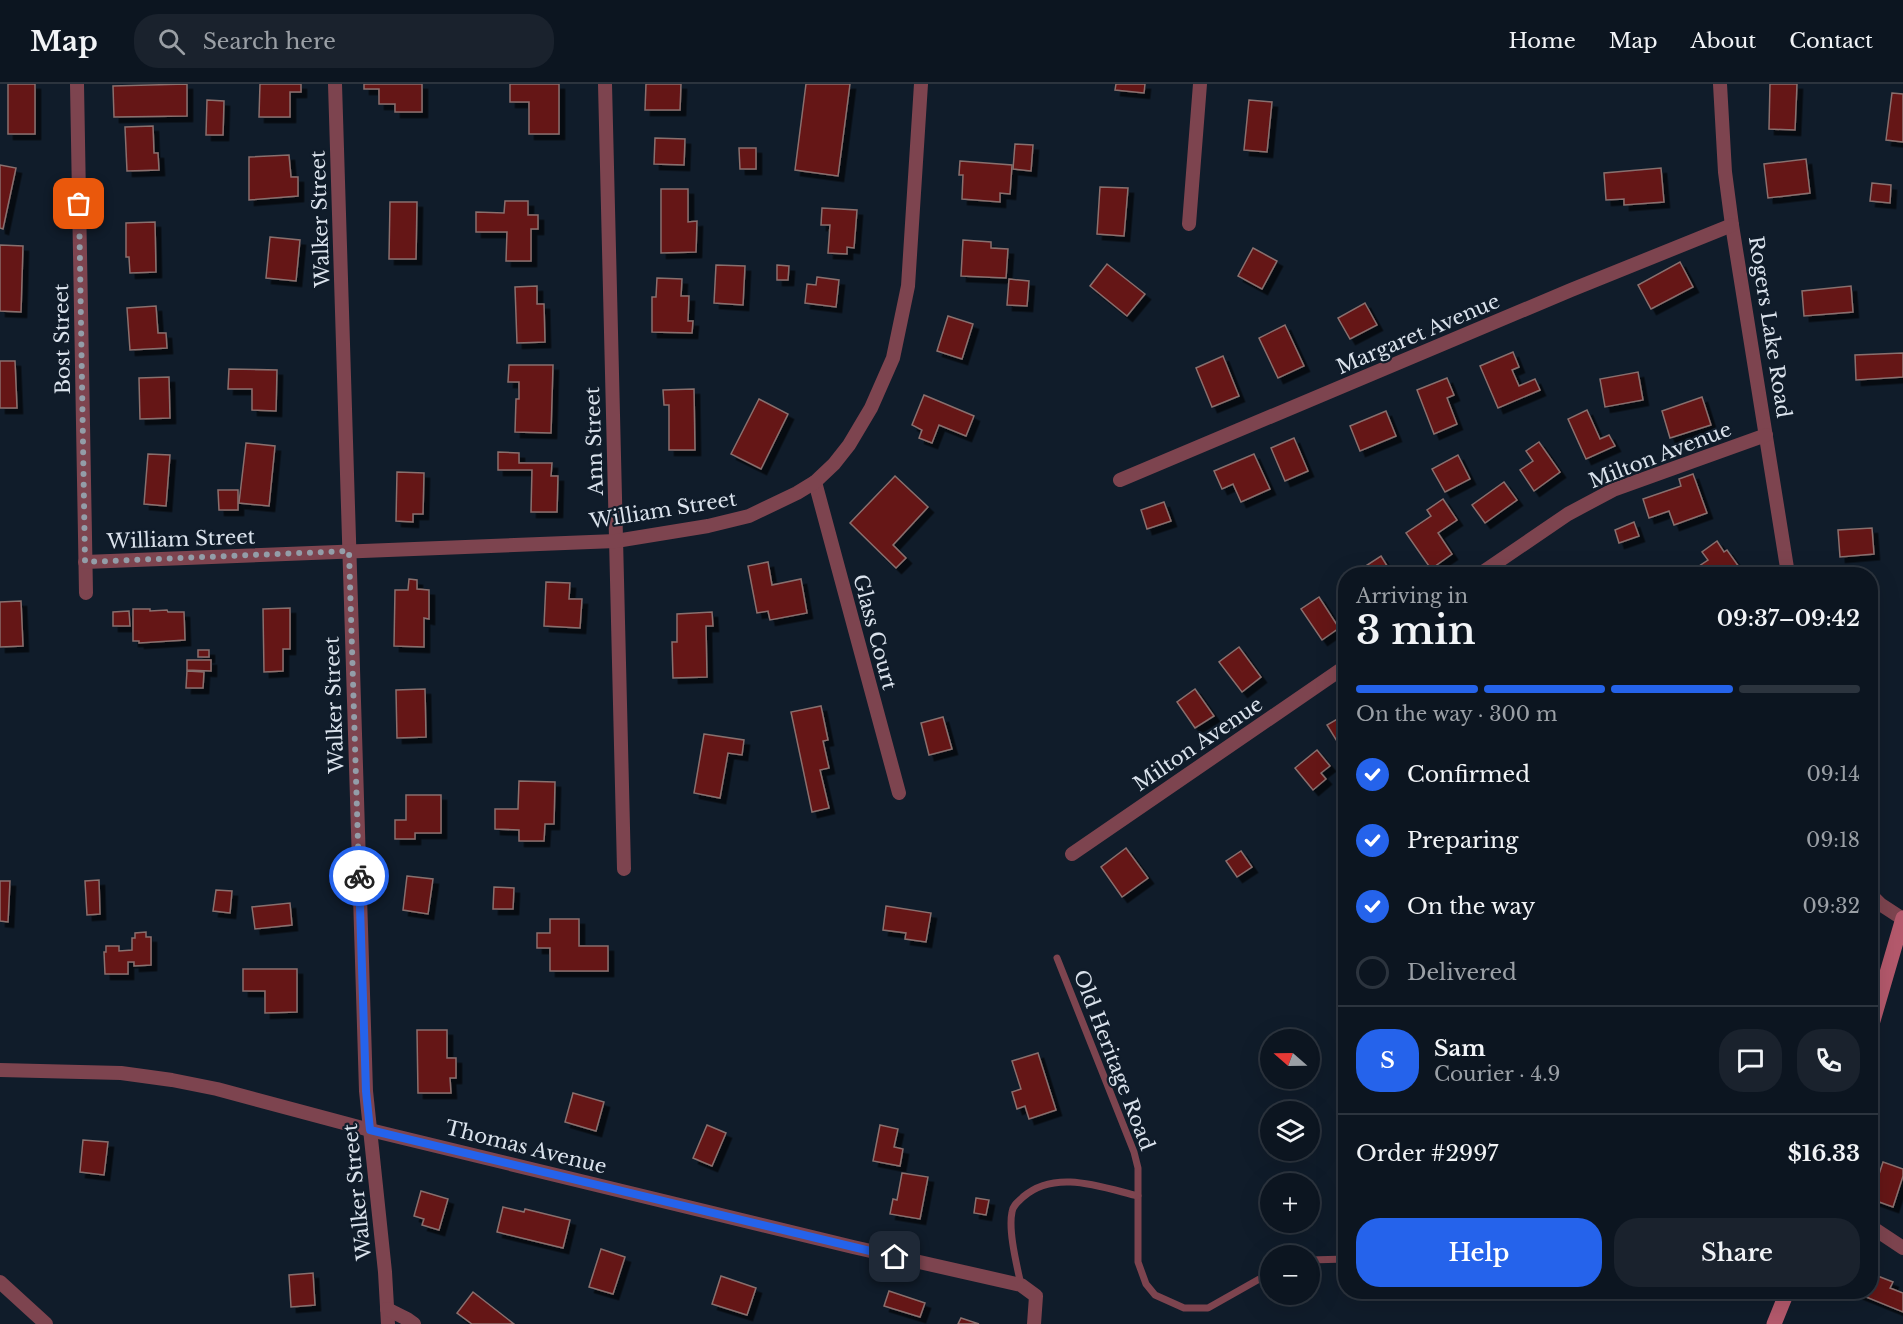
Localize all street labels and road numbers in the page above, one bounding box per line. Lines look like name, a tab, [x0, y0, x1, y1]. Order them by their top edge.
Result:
street label: Walker Street	[306, 150, 334, 289]
street label: Rogers Lake Road	[1744, 234, 1796, 420]
street label: Bost Street	[49, 283, 75, 395]
street label: Margaret Avenue	[1333, 289, 1503, 379]
street label: Ann Street	[580, 386, 608, 497]
street label: Milton Avenue	[1585, 417, 1735, 493]
street label: William Street	[587, 486, 739, 534]
street label: William Street	[105, 524, 256, 554]
street label: Glass Court	[848, 572, 902, 693]
street label: Walker Street	[320, 636, 348, 775]
street label: Milton Avenue	[1129, 692, 1267, 796]
street label: Old Heritage Road	[1069, 966, 1159, 1154]
street label: Thomas Avenue	[443, 1115, 609, 1179]
street label: Walker Street	[338, 1122, 376, 1263]

